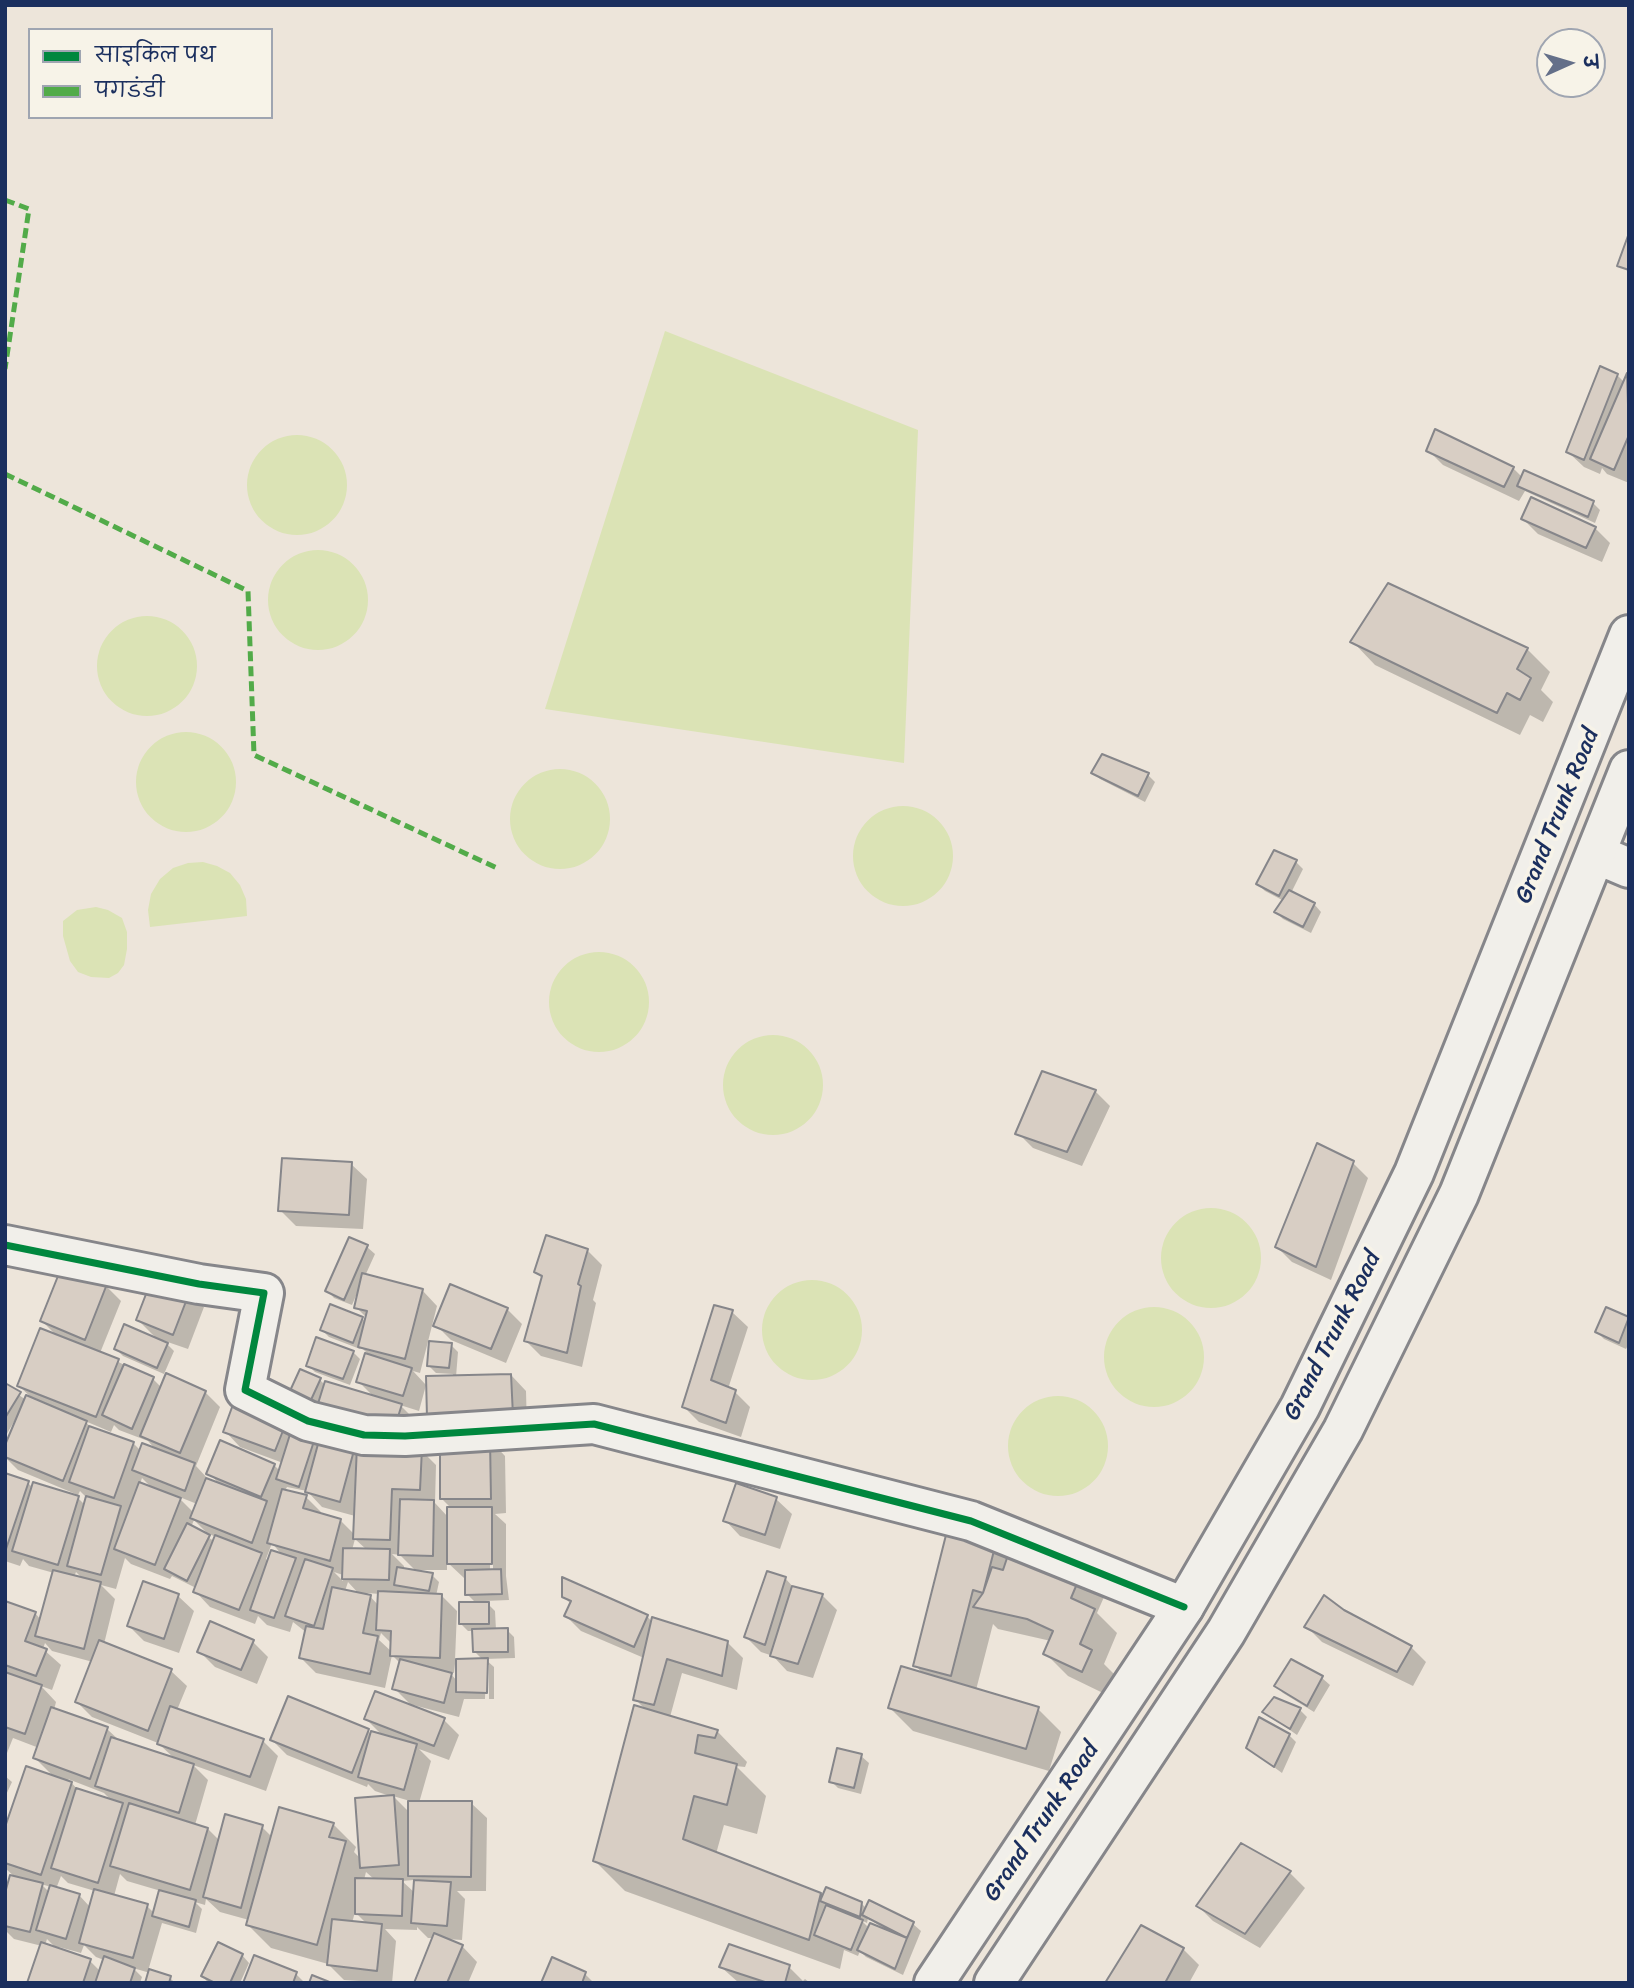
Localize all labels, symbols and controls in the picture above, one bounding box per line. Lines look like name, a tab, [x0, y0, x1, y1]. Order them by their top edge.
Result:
legend	[28, 28, 273, 119]
north arrow	[1536, 28, 1606, 98]
text: साइकिल पथ	[95, 36, 216, 74]
text: उ	[1574, 54, 1607, 69]
text: पगडंडी	[95, 71, 165, 109]
street label: Grand Trunk Road	[1510, 724, 1606, 908]
street label: Grand Trunk Road	[1278, 1247, 1388, 1425]
street label: Grand Trunk Road	[978, 1737, 1106, 1907]

